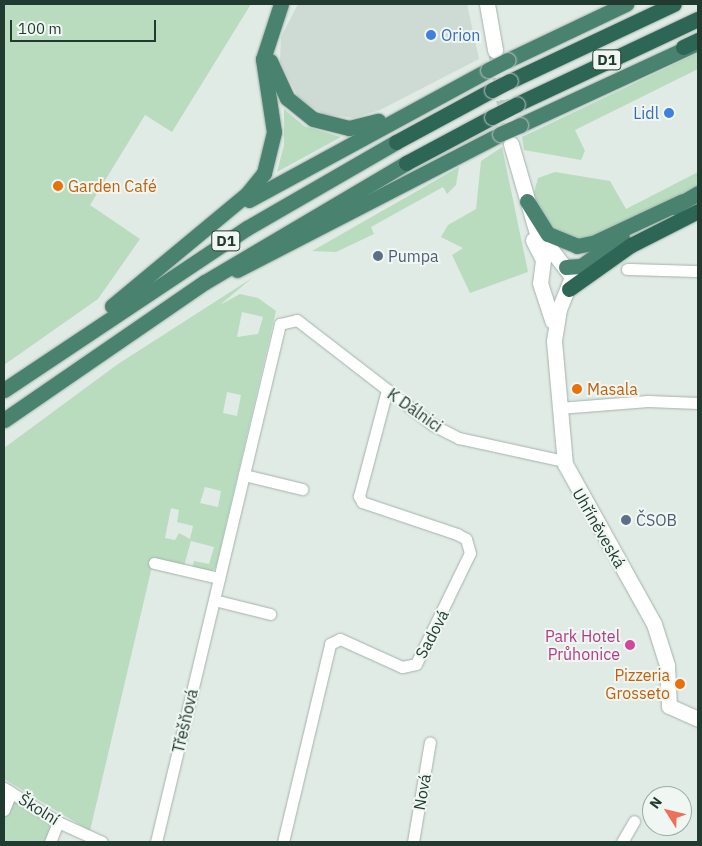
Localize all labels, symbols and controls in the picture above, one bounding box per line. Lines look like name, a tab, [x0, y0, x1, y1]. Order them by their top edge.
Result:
scale bar	[12, 10, 159, 42]
text: 100 m	[18, 19, 62, 38]
place label: Orion	[441, 25, 480, 45]
marker: Orion	[425, 29, 437, 41]
road number: D1	[592, 48, 622, 72]
place label: Lidl	[633, 103, 659, 123]
marker: Lidl	[663, 107, 675, 119]
place label: Garden Café	[68, 176, 157, 196]
marker: Garden Café	[52, 180, 64, 192]
road number: D1	[211, 228, 241, 254]
place label: Pumpa	[388, 246, 439, 266]
marker: Pumpa	[372, 250, 384, 262]
place label: Masala	[587, 379, 638, 399]
marker: Masala	[571, 383, 583, 395]
street label: K Dálnici	[384, 384, 446, 436]
street label: Uhříněveská	[568, 485, 630, 571]
place label: ČSOB	[636, 510, 677, 530]
marker: ČSOB	[620, 514, 632, 526]
street label: Sadová	[411, 606, 453, 662]
place label: Park Hotel Průhonice	[545, 626, 620, 664]
marker: Park Hotel Průhonice	[624, 639, 636, 651]
place label: Pizzeria Grosseto	[605, 665, 670, 703]
marker: Pizzeria Grosseto	[674, 678, 686, 690]
street label: Třešňová	[168, 687, 202, 755]
street label: Nová	[409, 772, 435, 812]
north arrow	[642, 786, 692, 836]
street label: Školní	[15, 789, 63, 829]
text: N	[645, 793, 666, 812]

